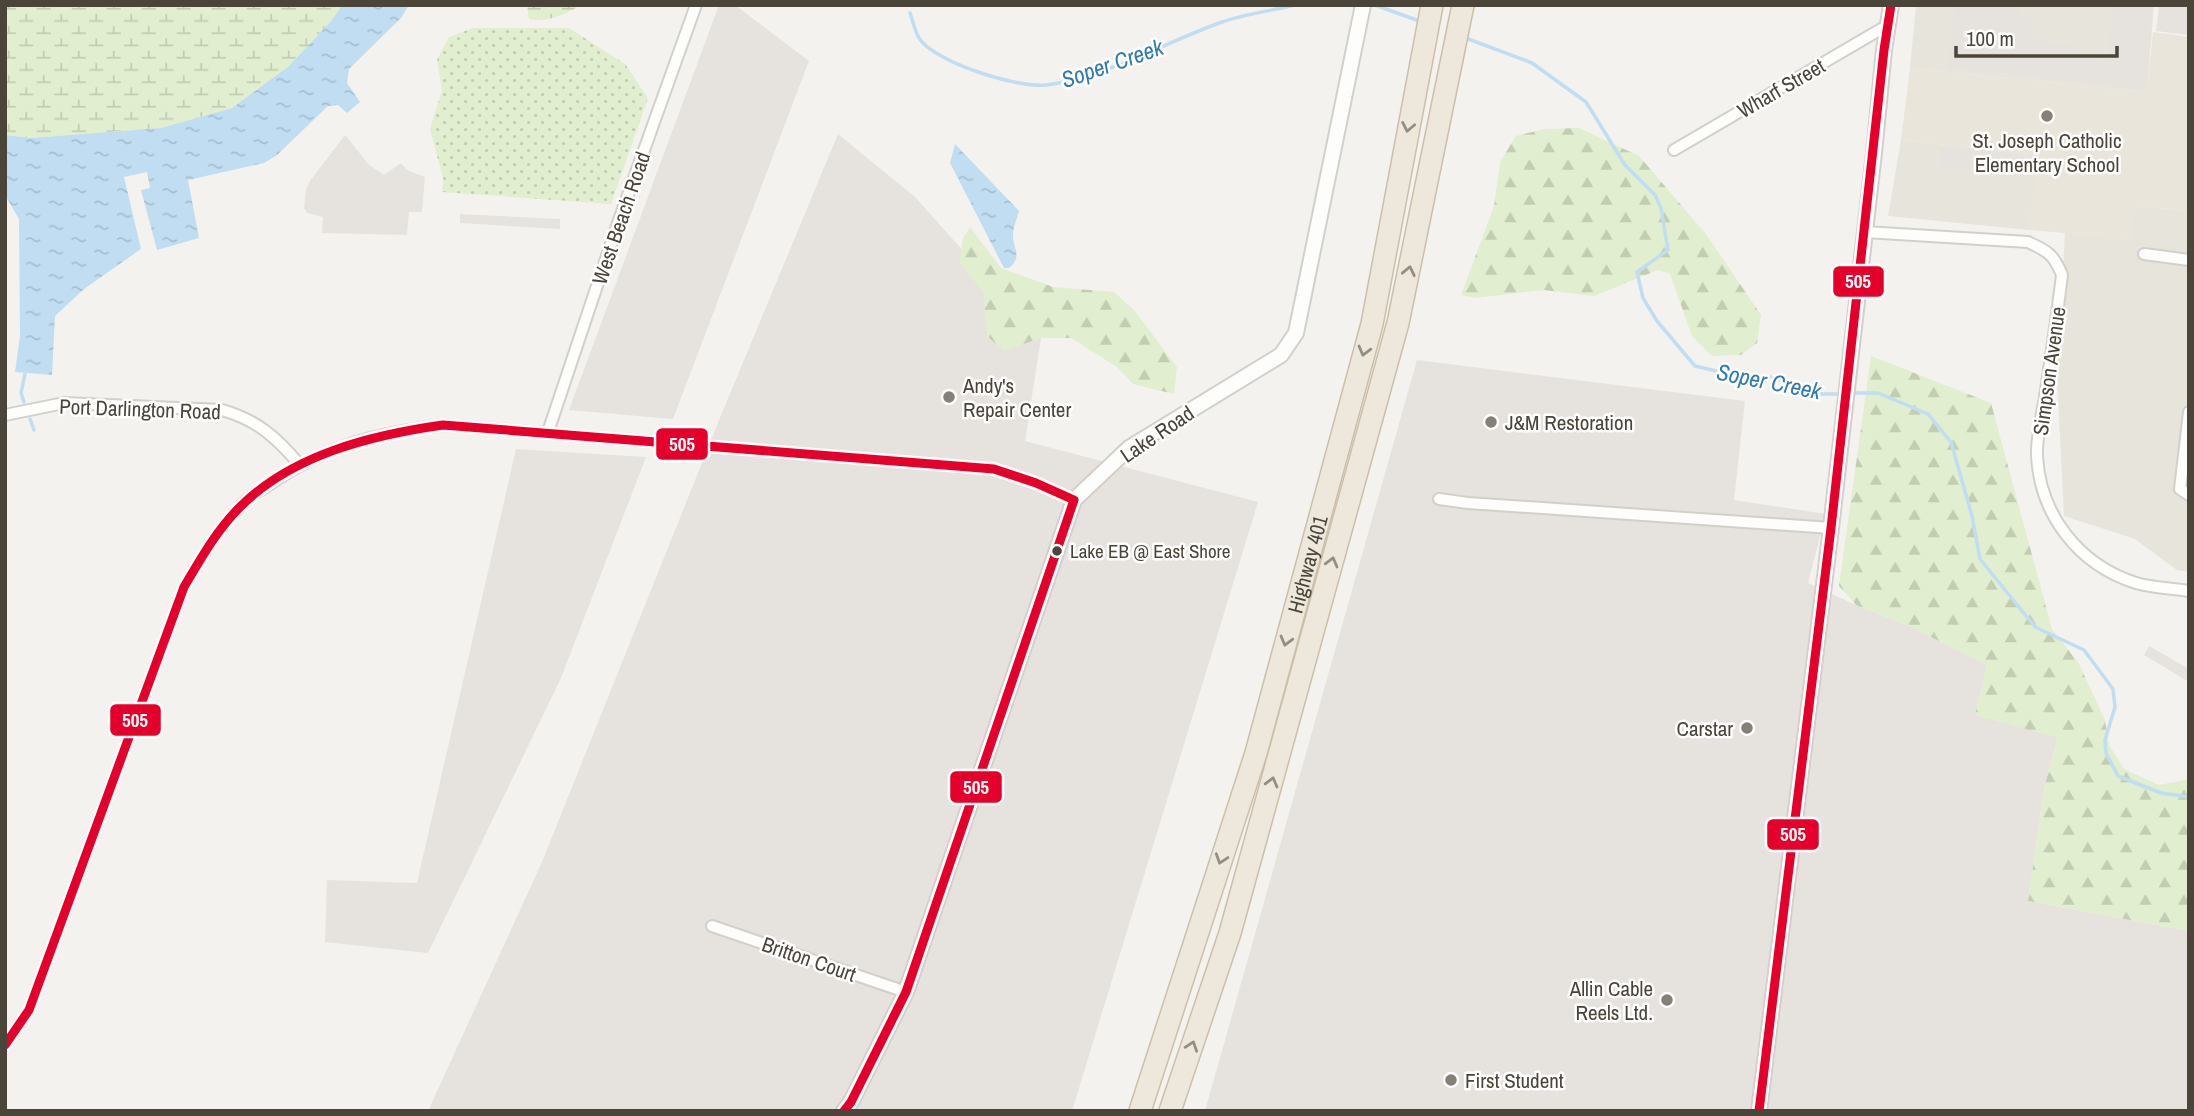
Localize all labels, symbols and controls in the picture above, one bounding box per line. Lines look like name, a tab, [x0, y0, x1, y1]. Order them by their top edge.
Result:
scale bar	[1956, 14, 2117, 58]
text: 100 m	[1966, 24, 2014, 53]
water label: Soper Creek	[1057, 31, 1169, 95]
street label: Wharf Street	[1732, 51, 1830, 125]
marker: St. Joseph Catholic Elementary School	[2039, 108, 2055, 124]
one-way arrow	[1402, 121, 1417, 133]
place label: St. Joseph Catholic Elementary School	[1972, 126, 2122, 179]
street label: West Beach Road	[585, 148, 657, 288]
one-way arrow	[1401, 265, 1416, 277]
line badge: 505	[1832, 265, 1885, 298]
text: 505	[1845, 268, 1871, 294]
street label: Simpson Avenue	[2026, 305, 2072, 437]
one-way arrow	[1358, 344, 1373, 356]
water label: Soper Creek	[1714, 356, 1825, 407]
place label: Andy's Repair Center	[962, 371, 1071, 424]
marker: Andy's Repair Center	[941, 389, 957, 405]
street label: Port Darlington Road	[59, 392, 221, 426]
street label: Lake Road	[1114, 399, 1200, 469]
place label: J&M Restoration	[1505, 408, 1633, 437]
marker: J&M Restoration	[1483, 414, 1499, 430]
line badge: 505	[655, 427, 709, 461]
text: 505	[669, 431, 695, 457]
street label: Highway 401	[1280, 511, 1334, 616]
place label: Lake EB @ East Shore	[1070, 538, 1230, 564]
marker: Lake EB @ East Shore	[1050, 544, 1064, 558]
one-way arrow	[1324, 557, 1339, 569]
one-way arrow	[1280, 635, 1294, 647]
line badge: 505	[109, 703, 162, 737]
text: 505	[122, 707, 148, 733]
place label: Carstar	[1677, 714, 1733, 743]
marker: Carstar	[1739, 720, 1755, 736]
line badge: 505	[949, 770, 1003, 804]
text: 505	[963, 774, 989, 800]
one-way arrow	[1263, 776, 1278, 788]
line badge: 505	[1766, 818, 1820, 851]
text: 505	[1780, 821, 1806, 847]
one-way arrow	[1215, 853, 1230, 865]
street label: Britton Court	[758, 929, 860, 989]
place label: Allin Cable Reels Ltd.	[1569, 974, 1653, 1027]
marker: Allin Cable Reels Ltd.	[1659, 992, 1675, 1008]
one-way arrow	[1183, 1041, 1198, 1053]
place label: First Student	[1465, 1066, 1564, 1095]
marker: First Student	[1443, 1072, 1459, 1088]

